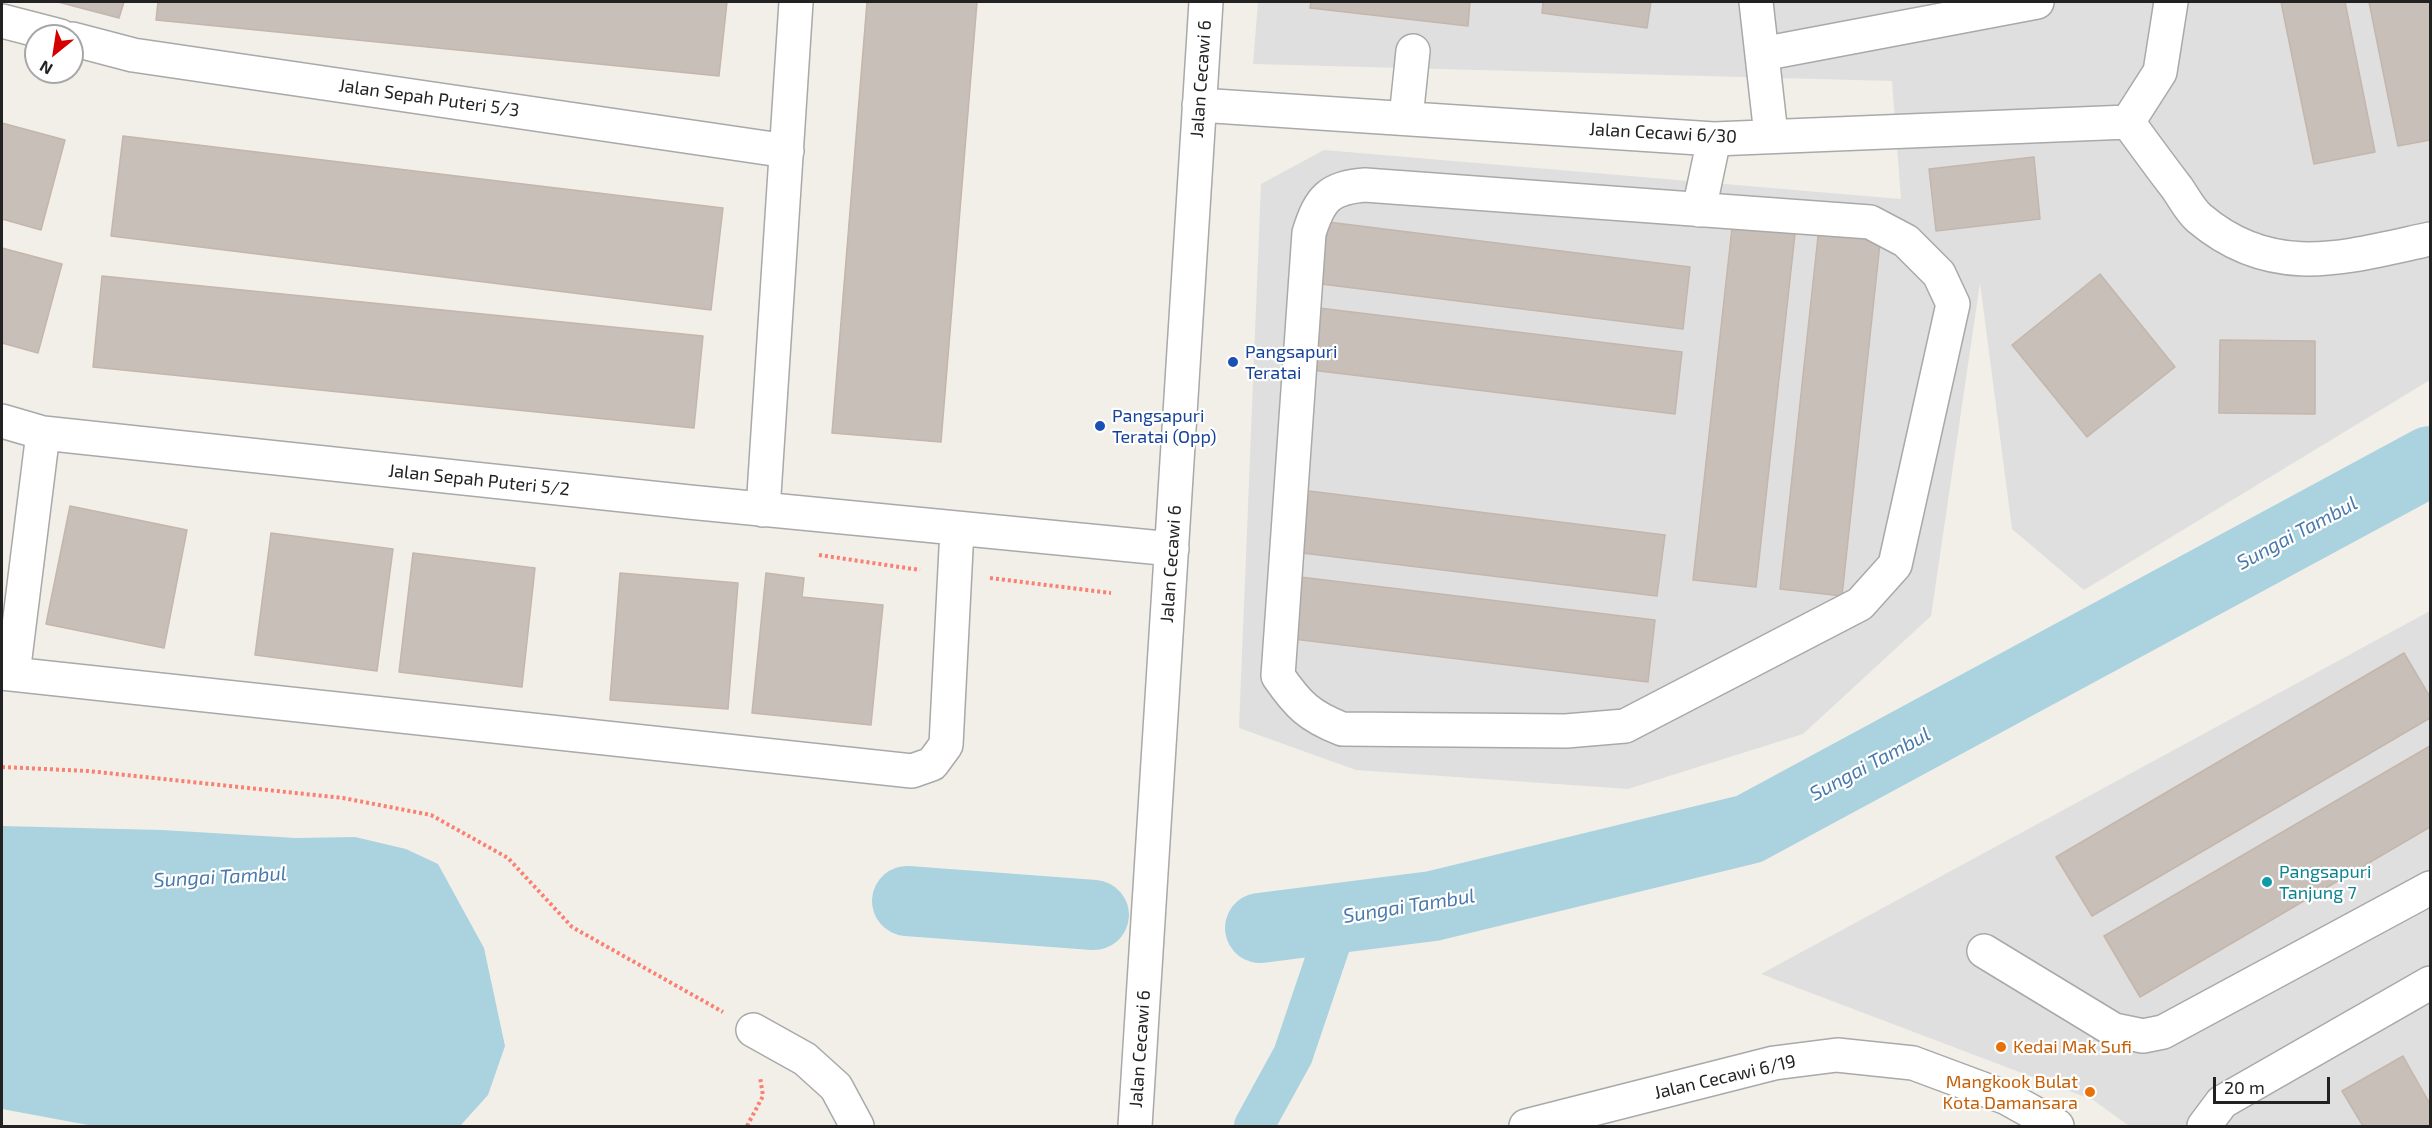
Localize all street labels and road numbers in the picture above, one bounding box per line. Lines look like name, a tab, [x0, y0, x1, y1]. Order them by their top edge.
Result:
street label: Jalan Cecawi 6	[1186, 19, 1216, 139]
street label: Jalan Sepah Puteri 5/3	[337, 75, 521, 121]
street label: Jalan Cecawi 6/30	[1588, 118, 1738, 148]
street label: Jalan Sepah Puteri 5/2	[387, 460, 571, 500]
street label: Jalan Cecawi 6	[1156, 504, 1186, 624]
street label: Jalan Cecawi 6	[1125, 989, 1155, 1109]
street label: Jalan Cecawi 6/19	[1652, 1050, 1798, 1104]

